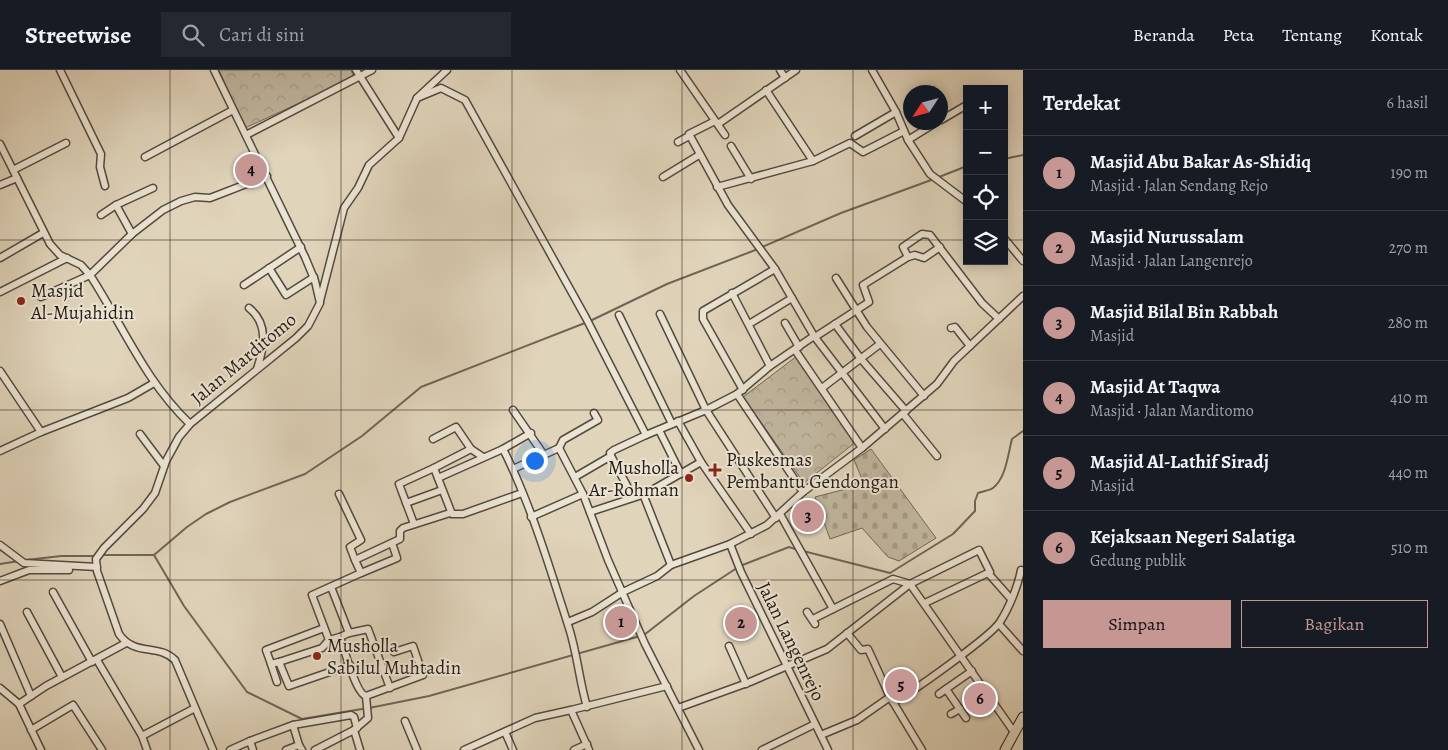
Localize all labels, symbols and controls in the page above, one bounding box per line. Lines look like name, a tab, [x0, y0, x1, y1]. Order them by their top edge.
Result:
search box	[161, 12, 511, 57]
text: Streetwise	[25, 19, 131, 51]
icon: search	[179, 21, 207, 49]
text: Cari di sini	[219, 22, 304, 48]
text: Beranda	[1133, 23, 1195, 47]
text: Peta	[1223, 23, 1254, 47]
text: Tentang	[1282, 23, 1342, 47]
text: Kontak	[1370, 23, 1423, 47]
north arrow	[903, 85, 948, 130]
map controls	[963, 85, 1008, 265]
button: +	[963, 85, 1008, 130]
text: Terdekat	[1043, 89, 1121, 117]
text: 6 hasil	[1387, 92, 1428, 114]
button: −	[963, 130, 1008, 175]
text: Masjid Abu Bakar As-Shidiq	[1090, 149, 1311, 175]
pin: 4	[235, 151, 267, 189]
text: 1	[1056, 162, 1062, 184]
text: 190 m	[1390, 162, 1428, 184]
button: locate	[963, 175, 1008, 220]
text: Masjid · Jalan Sendang Rejo	[1090, 175, 1268, 197]
button: layers	[963, 220, 1008, 265]
text: Masjid Nurussalam	[1090, 224, 1244, 250]
text: 2	[1055, 237, 1063, 259]
text: 270 m	[1389, 237, 1428, 259]
text: Masjid · Jalan Langenrejo	[1090, 250, 1253, 272]
place label: Masjid Al-Mujahidin	[30, 278, 134, 326]
marker: Masjid Al-Mujahidin	[15, 295, 27, 307]
text: Masjid Bilal Bin Rabbah	[1090, 299, 1278, 325]
street label: Jalan Marditomo	[185, 307, 302, 411]
text: 3	[1056, 312, 1062, 334]
text: 280 m	[1388, 312, 1428, 334]
text: Masjid	[1090, 325, 1134, 347]
text: Masjid At Taqwa	[1090, 374, 1220, 400]
text: 4	[1055, 387, 1063, 409]
text: 410 m	[1390, 387, 1428, 409]
text: Masjid · Jalan Marditomo	[1090, 400, 1254, 422]
place label: Puskesmas Pembantu Gendongan	[726, 447, 899, 495]
your location	[522, 448, 548, 474]
text: Masjid Al-Lathif Siradj	[1090, 449, 1269, 475]
place label: Musholla Ar-Rohman	[588, 455, 679, 503]
text: 5	[1056, 462, 1062, 484]
text: 440 m	[1388, 462, 1428, 484]
marker: Puskesmas Pembantu Gendongan	[708, 463, 722, 477]
marker: Musholla Ar-Rohman	[683, 472, 695, 484]
text: Masjid	[1090, 475, 1134, 497]
pin: 3	[792, 497, 824, 535]
text: Kejaksaan Negeri Salatiga	[1090, 524, 1296, 550]
text: 6	[1055, 537, 1063, 559]
text: 510 m	[1391, 537, 1428, 559]
text: Gedung publik	[1090, 550, 1186, 572]
street label: Jalan Langenrejo	[751, 578, 831, 705]
button: Simpan	[1043, 600, 1231, 648]
button: Bagikan	[1241, 600, 1428, 648]
pin: 1	[605, 603, 637, 641]
pin: 2	[725, 604, 757, 642]
place label: Musholla Sabilul Muhtadin	[327, 633, 461, 681]
marker: Musholla Sabilul Muhtadin	[311, 650, 323, 662]
pin: 5	[885, 666, 917, 704]
pin: 6	[964, 680, 996, 718]

